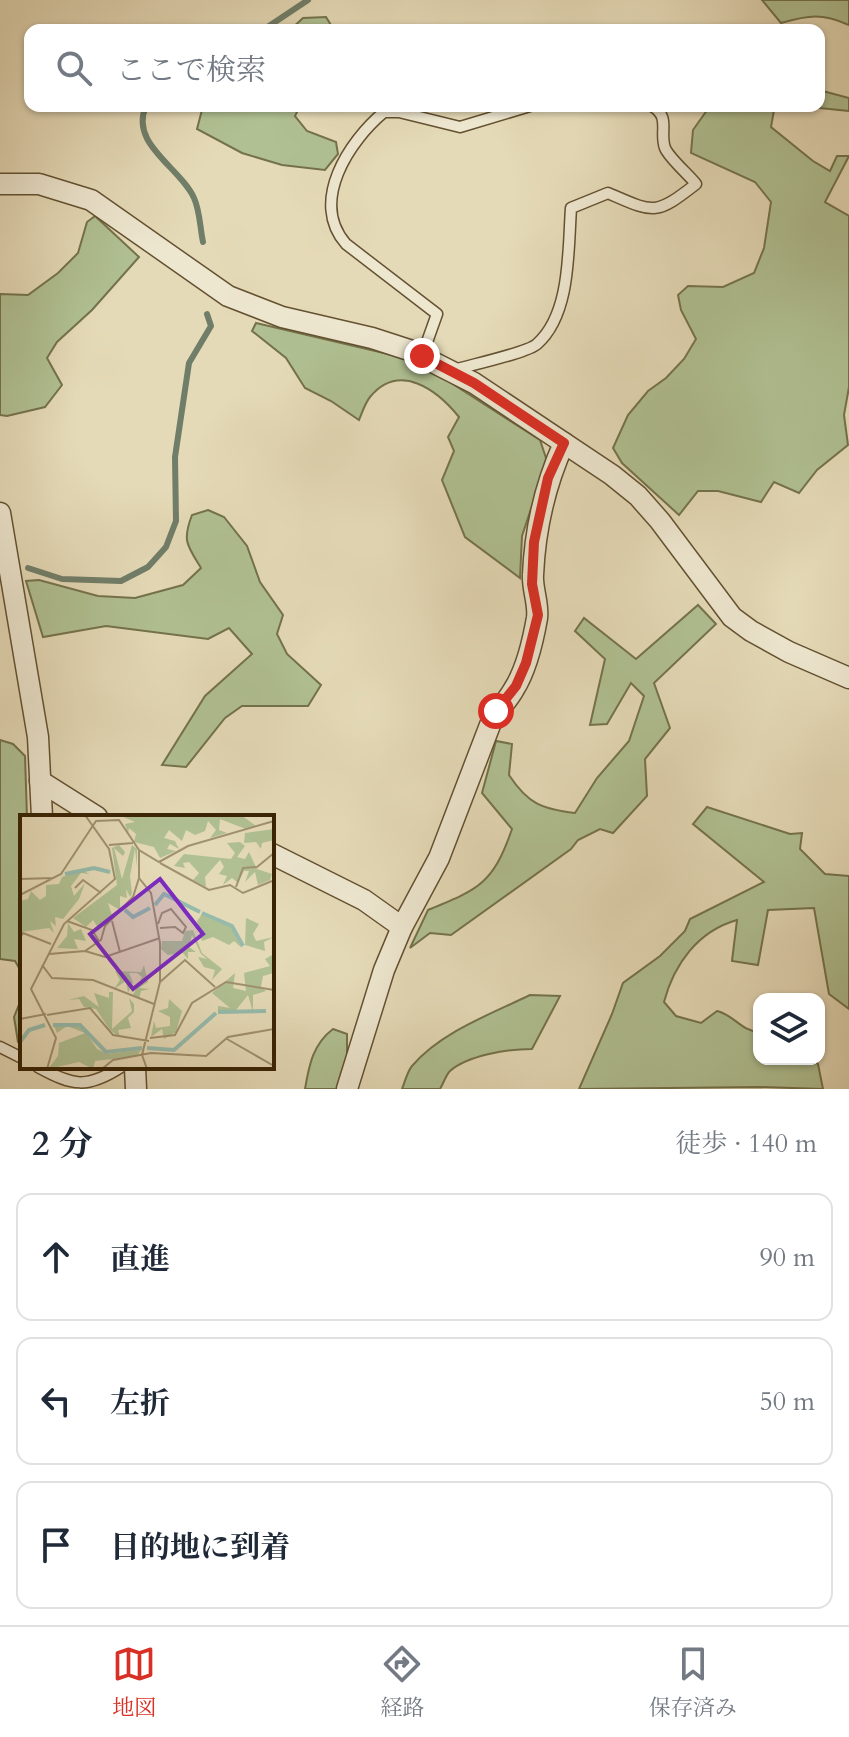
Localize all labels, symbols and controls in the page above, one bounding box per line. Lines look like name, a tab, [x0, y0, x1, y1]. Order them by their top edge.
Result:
search box	[24, 24, 825, 112]
icon: search	[52, 46, 96, 90]
text: ここで検索	[116, 50, 266, 91]
route end	[404, 338, 440, 374]
route start	[478, 693, 514, 729]
inset map	[20, 815, 274, 1069]
map controls	[753, 993, 825, 1065]
button: layers	[753, 993, 825, 1065]
text: 2 分	[32, 1121, 93, 1167]
text: 徒歩 · 140 m	[676, 1126, 817, 1161]
icon: ahead	[34, 1235, 78, 1279]
text: 直進	[110, 1239, 170, 1280]
text: 90 m	[759, 1240, 815, 1275]
icon: left	[34, 1379, 78, 1423]
text: 左折	[110, 1383, 170, 1424]
text: 50 m	[759, 1384, 815, 1419]
icon: arrive	[34, 1523, 78, 1567]
text: 目的地に到着	[110, 1527, 290, 1568]
tab: 地図	[112, 1642, 156, 1723]
tab: 経路	[380, 1642, 425, 1723]
tab: 保存済み	[649, 1642, 737, 1723]

